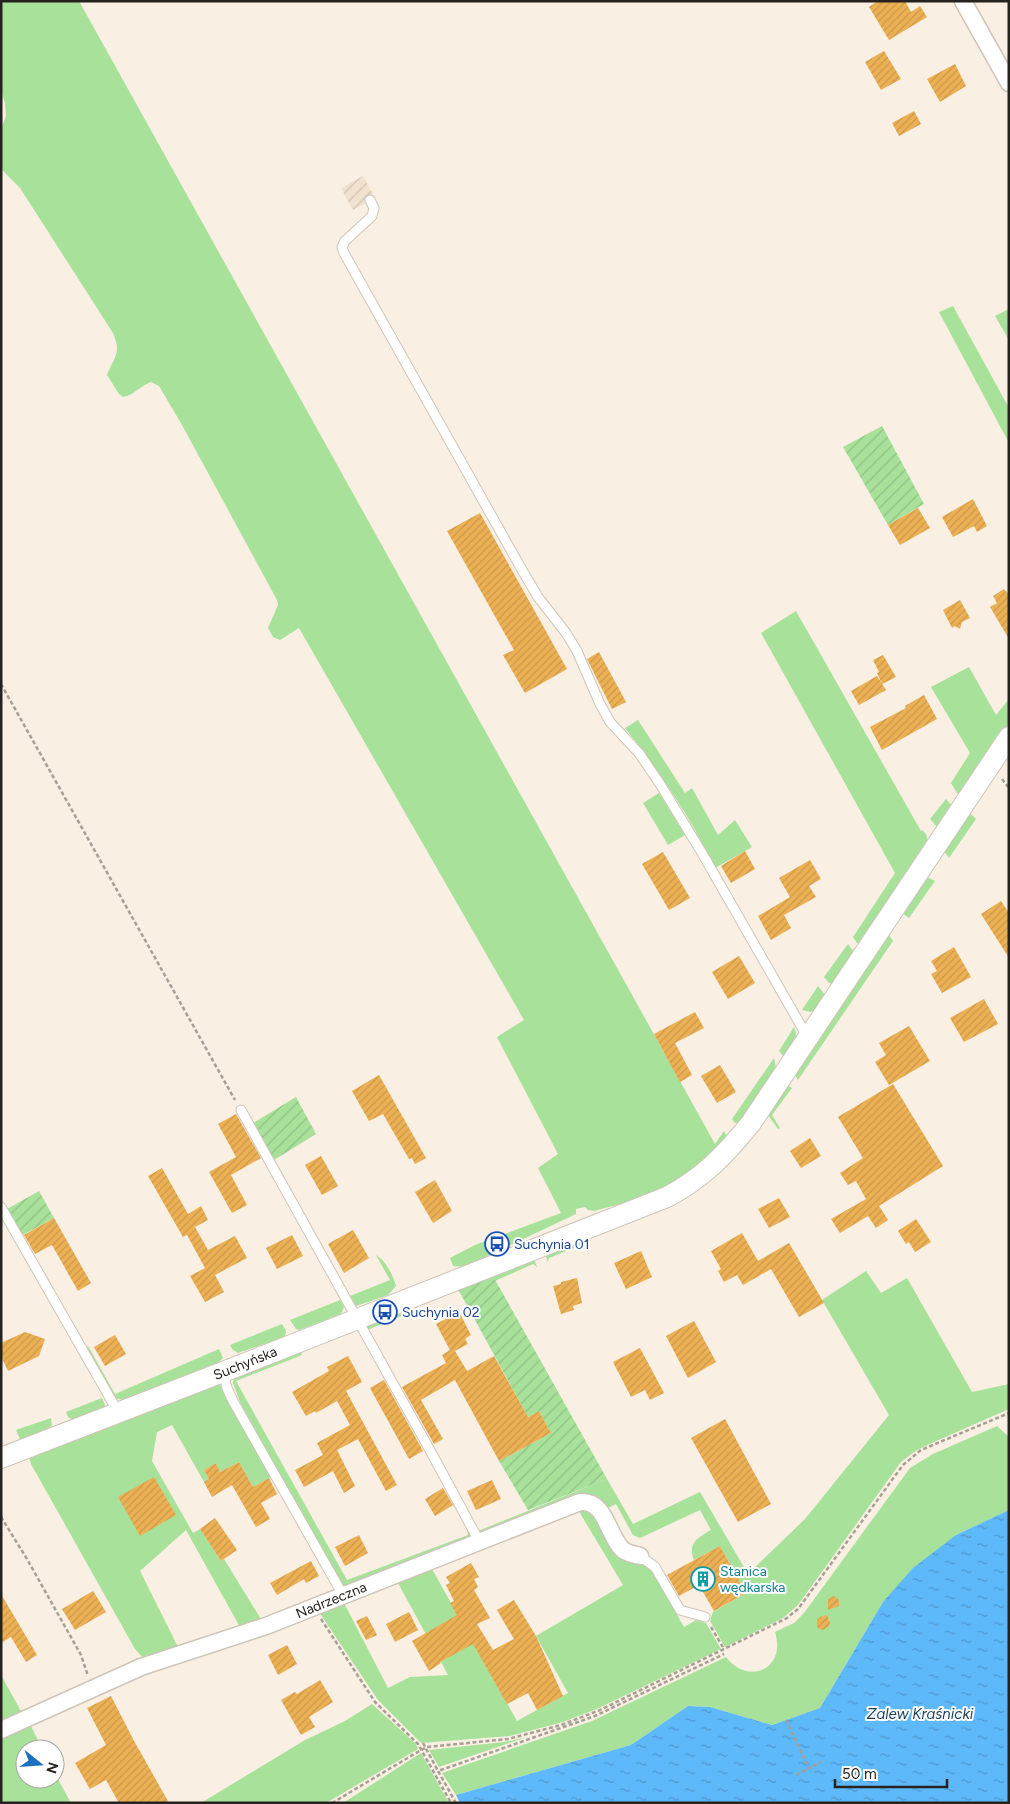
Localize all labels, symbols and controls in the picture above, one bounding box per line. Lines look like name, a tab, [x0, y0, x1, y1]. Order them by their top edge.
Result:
bus stop icon: Suchynia 01	[484, 1231, 510, 1257]
place label: Suchynia 01	[514, 1236, 589, 1253]
bus stop icon: Suchynia 02	[372, 1299, 398, 1325]
place label: Suchynia 02	[402, 1304, 480, 1321]
street label: Suchyńska	[211, 1343, 280, 1384]
place label: Stanica wędkarska	[720, 1563, 786, 1596]
building icon: Stanica wędkarska	[690, 1566, 716, 1592]
street label: Nadrzeczna	[293, 1579, 369, 1622]
water label: Zalew Kraśnicki	[867, 1705, 974, 1723]
north arrow	[15, 1739, 65, 1789]
scale bar	[835, 1756, 948, 1788]
text: N	[42, 1760, 62, 1775]
text: 50 m	[842, 1765, 877, 1783]

